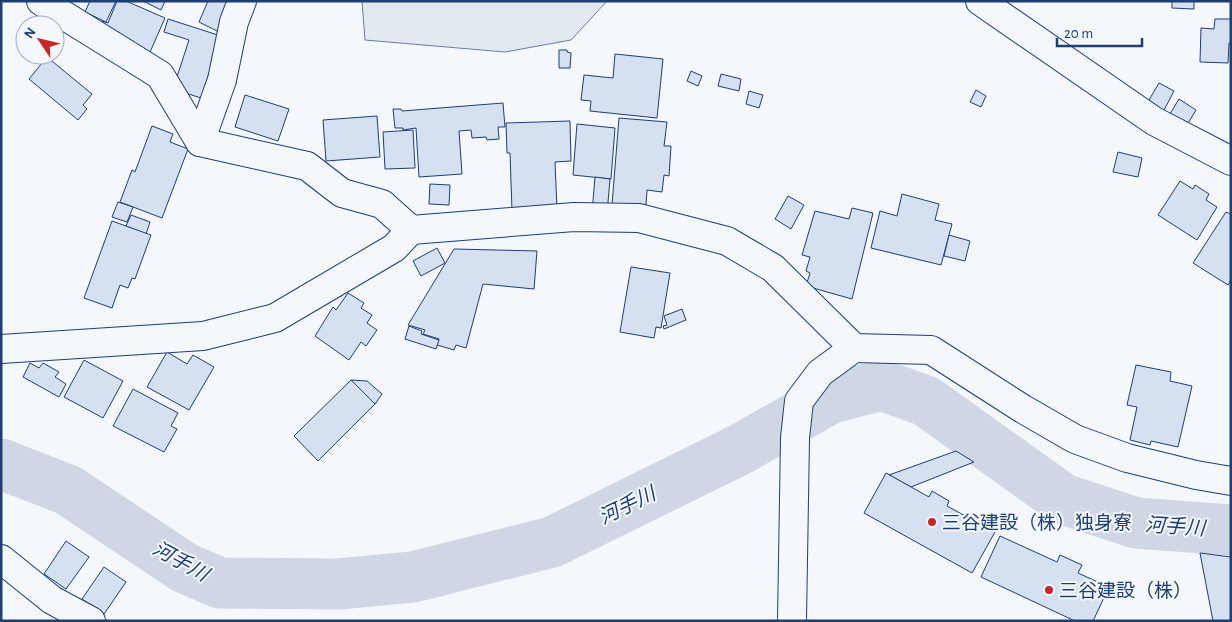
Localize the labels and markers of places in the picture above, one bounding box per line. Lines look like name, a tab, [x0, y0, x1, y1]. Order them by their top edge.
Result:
place label: 三谷建設（株）独身寮	[942, 512, 1132, 533]
marker: 三谷建設（株）独身寮	[926, 516, 938, 528]
place label: 三谷建設（株）	[1059, 580, 1192, 601]
marker: 三谷建設（株）	[1043, 584, 1055, 596]

